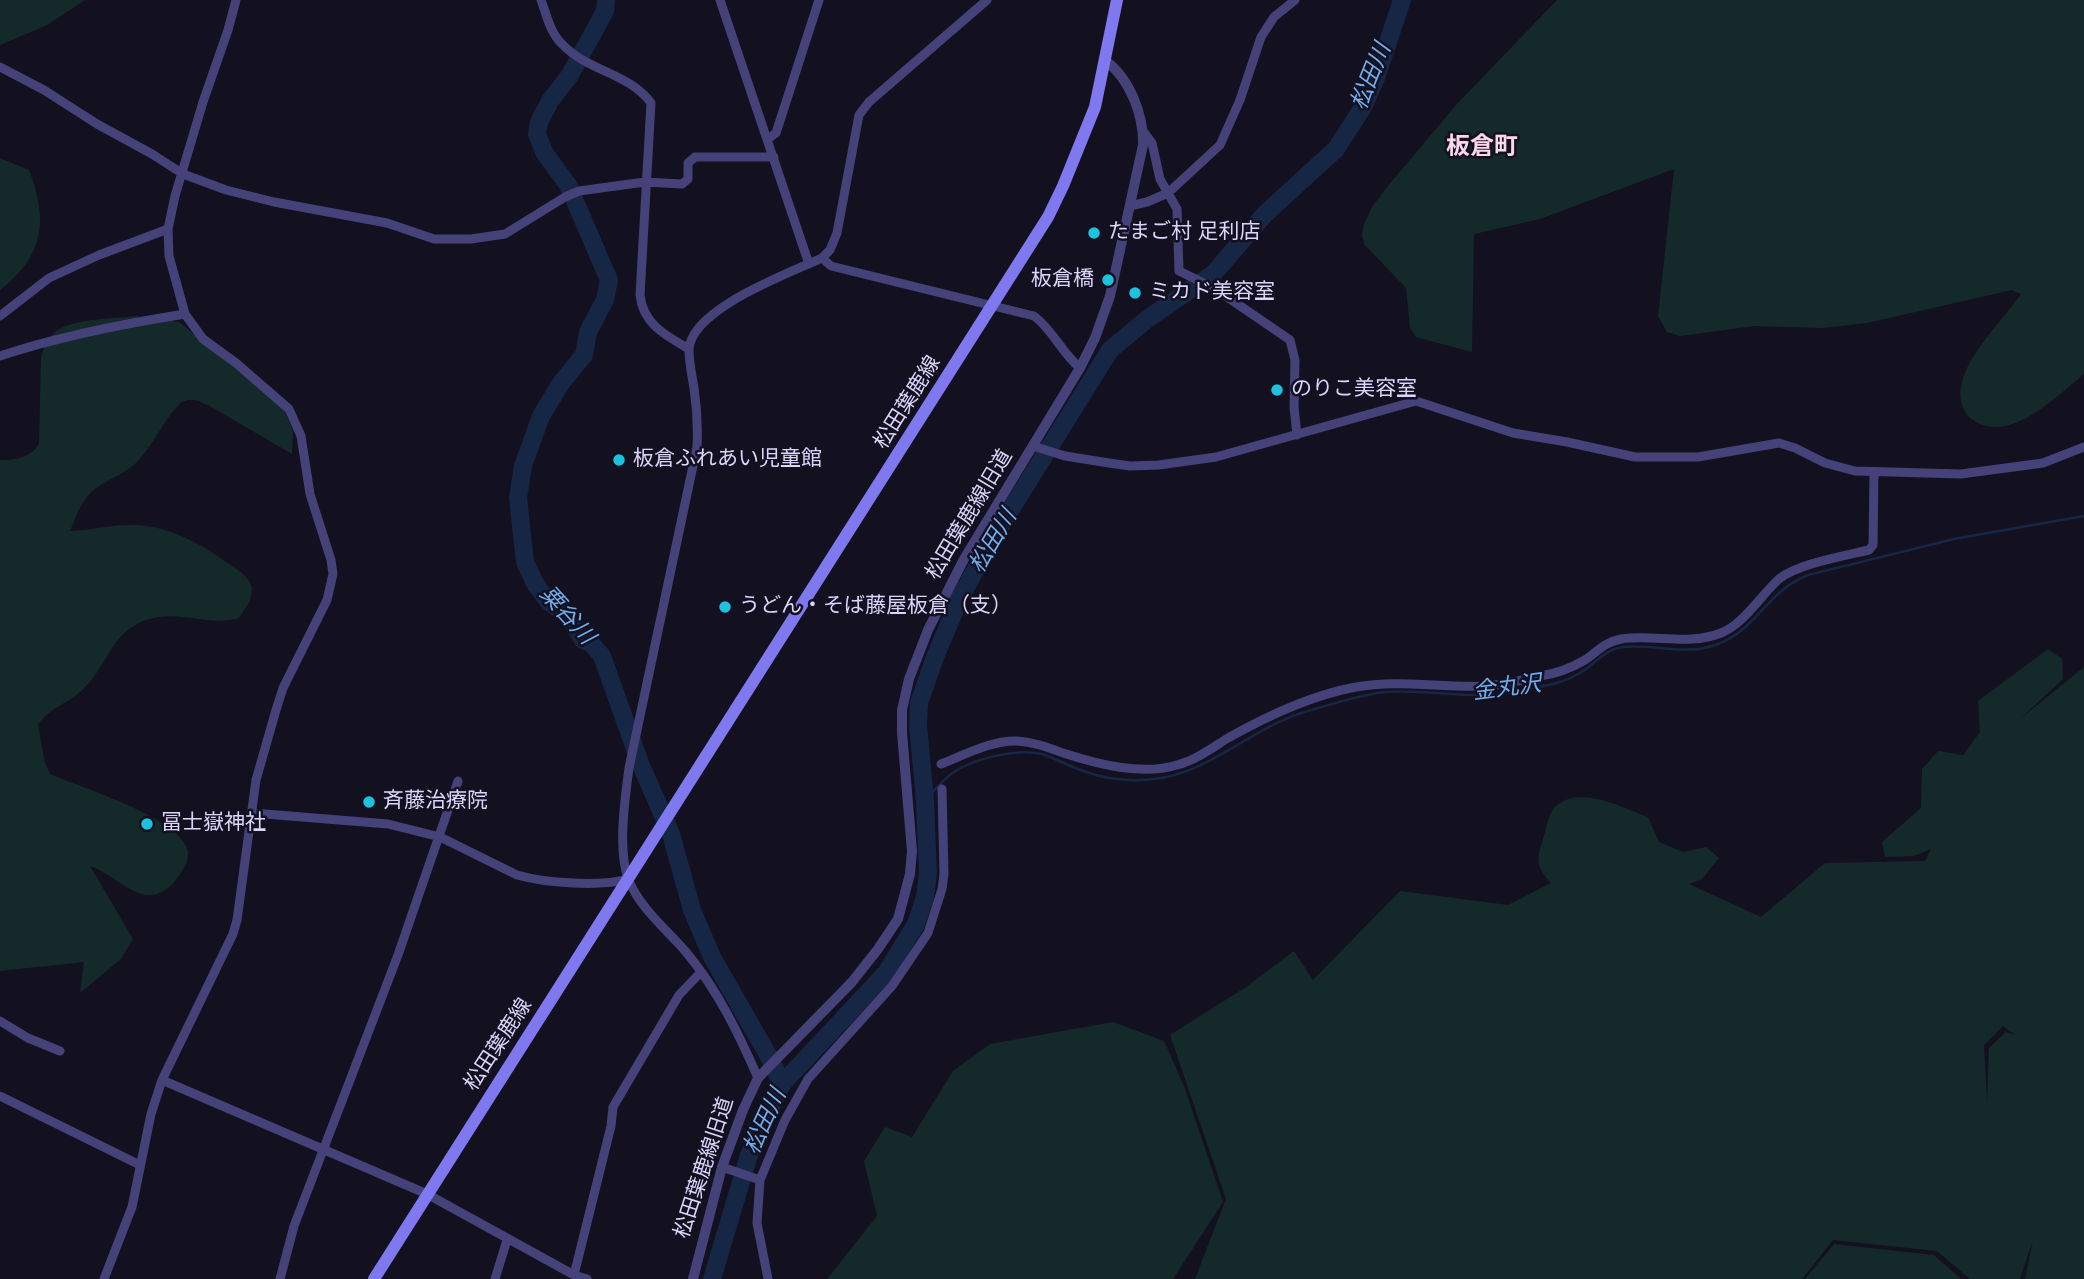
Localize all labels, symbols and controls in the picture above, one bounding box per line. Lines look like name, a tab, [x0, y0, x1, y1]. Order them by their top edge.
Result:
water label: 松田川	[1346, 40, 1398, 114]
district label: 板倉町	[1446, 134, 1518, 162]
place label: たまご村 足利店	[1108, 220, 1261, 246]
marker: たまご村 足利店	[1086, 225, 1102, 241]
place label: 板倉橋	[1031, 267, 1094, 293]
marker: 板倉橋	[1100, 272, 1116, 288]
place label: ミカド美容室	[1149, 280, 1275, 306]
marker: ミカド美容室	[1127, 285, 1143, 301]
street label: 松田葉鹿線	[869, 352, 947, 454]
place label: のりこ美容室	[1291, 377, 1417, 403]
marker: のりこ美容室	[1269, 382, 1285, 398]
street label: 松田葉鹿線旧道	[921, 446, 1019, 584]
place label: 板倉ふれあい児童館	[633, 447, 822, 473]
marker: 板倉ふれあい児童館	[611, 452, 627, 468]
water label: 松田川	[964, 505, 1024, 579]
water label: 粟谷川	[533, 581, 599, 651]
place label: うどん・そば藤屋板倉（支）	[739, 594, 1012, 620]
marker: うどん・そば藤屋板倉（支）	[717, 599, 733, 615]
water label: 金丸沢	[1471, 671, 1543, 707]
place label: 斉藤治療院	[383, 789, 488, 815]
marker: 斉藤治療院	[361, 794, 377, 810]
place label: 冨士嶽神社	[161, 811, 266, 837]
marker: 冨士嶽神社	[139, 816, 155, 832]
street label: 松田葉鹿線	[460, 994, 538, 1096]
water label: 松田川	[739, 1085, 793, 1159]
street label: 松田葉鹿線旧道	[670, 1094, 740, 1242]

